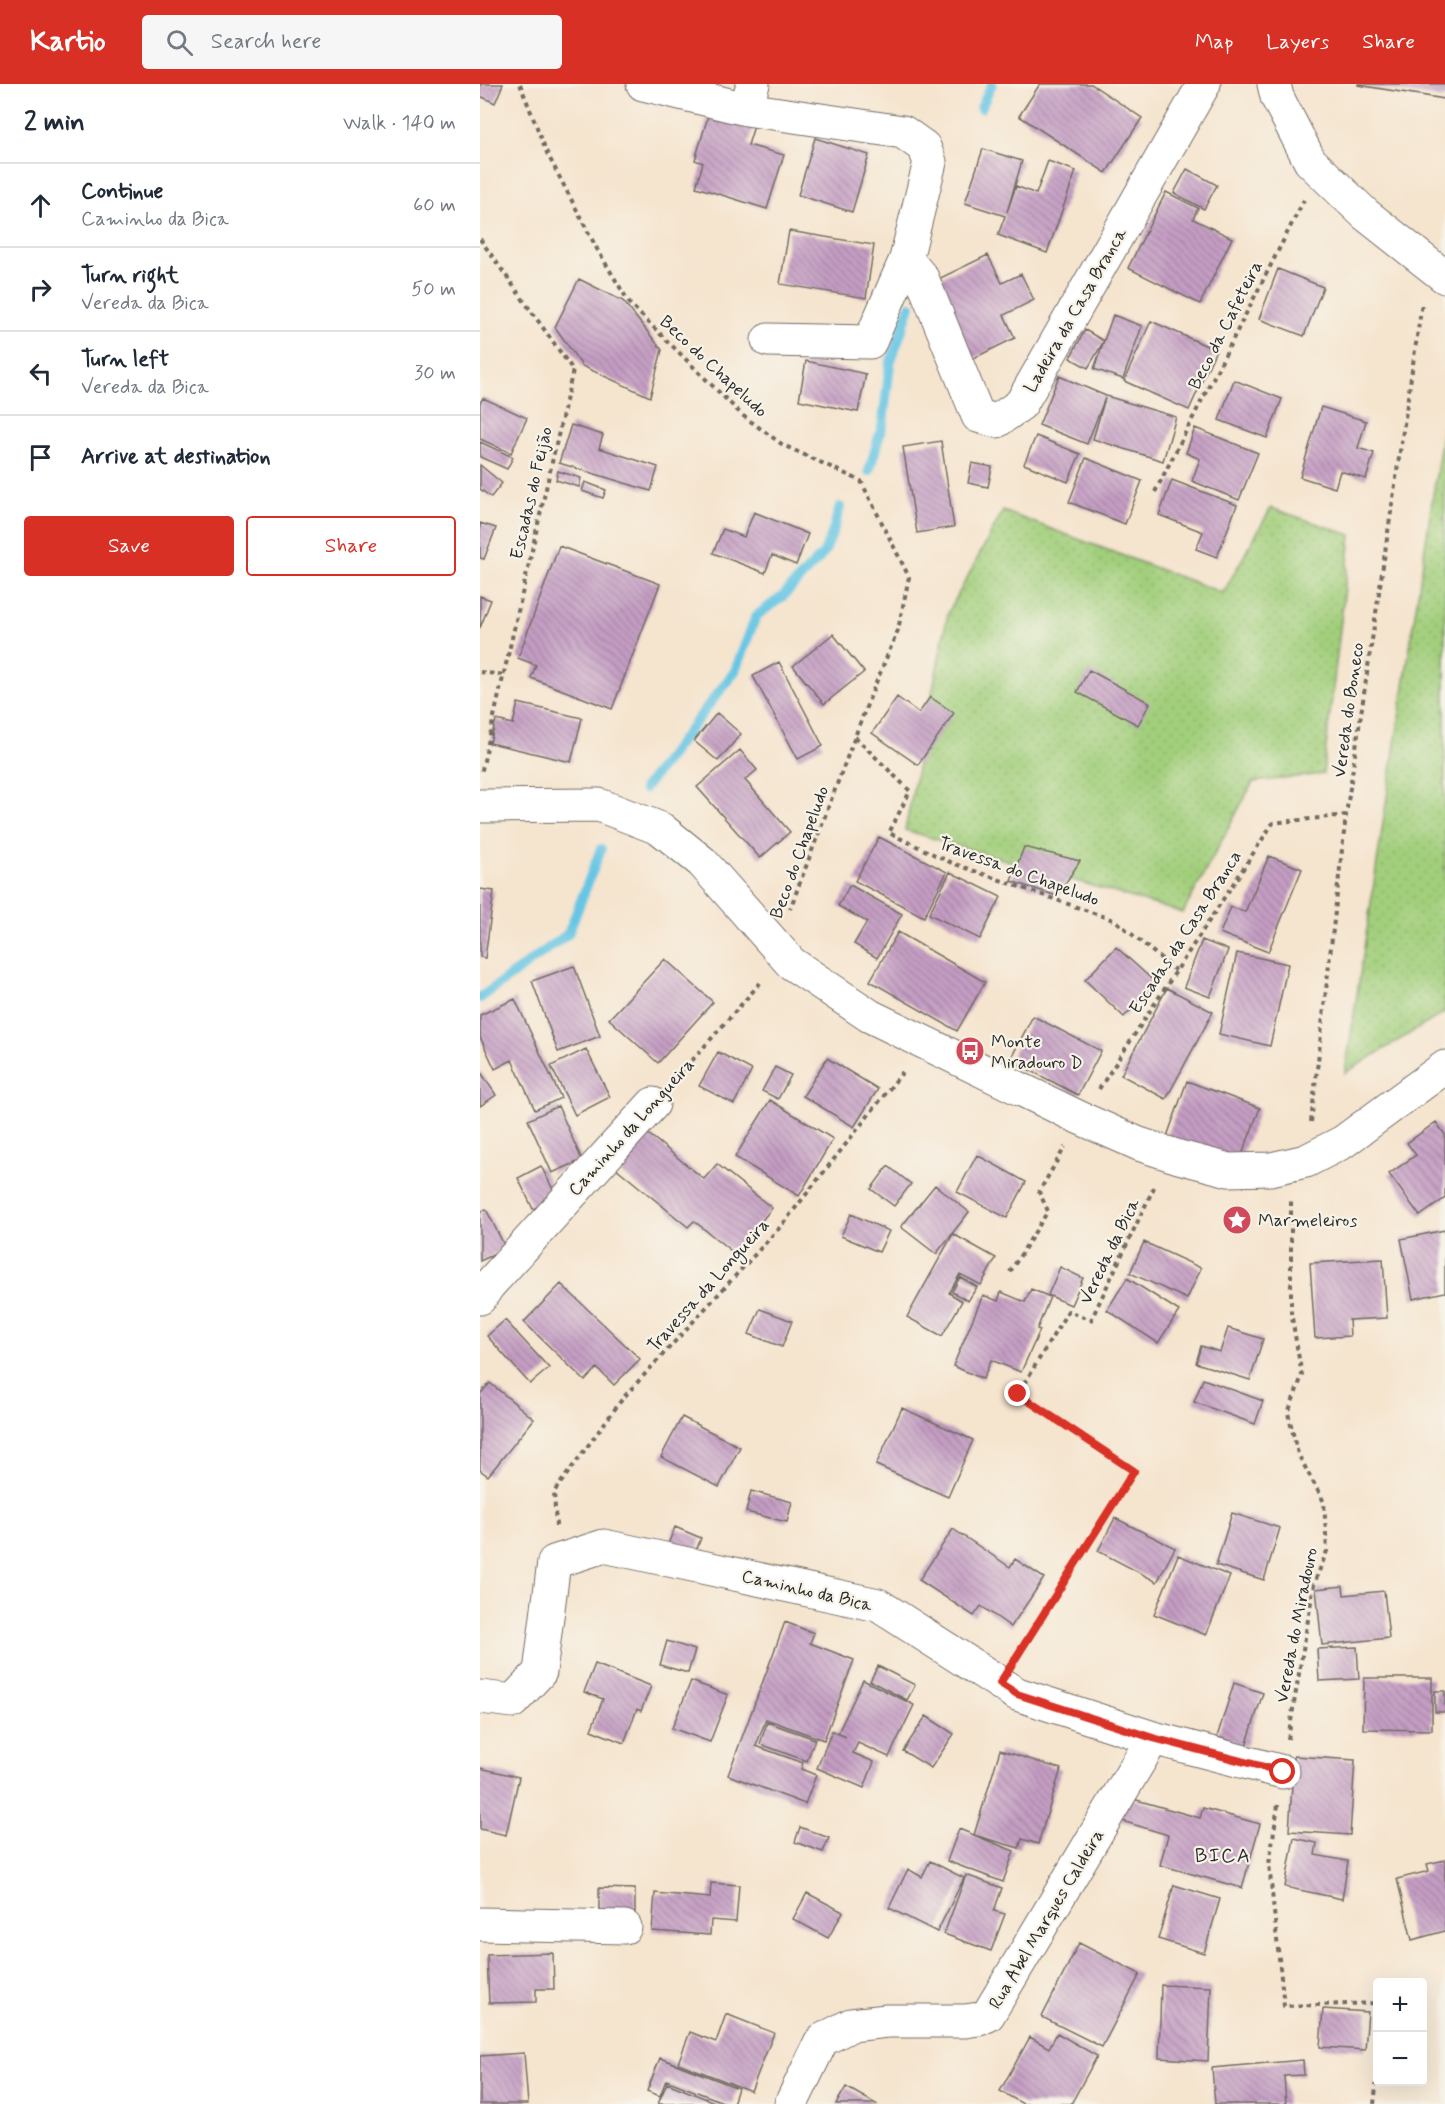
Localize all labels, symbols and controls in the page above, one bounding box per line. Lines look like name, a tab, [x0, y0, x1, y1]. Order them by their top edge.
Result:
search box	[142, 15, 562, 69]
text: Kartio	[30, 24, 106, 61]
icon: search	[163, 26, 196, 59]
text: Search here	[211, 28, 322, 56]
text: Map	[1195, 28, 1233, 56]
text: Layers	[1266, 28, 1329, 56]
text: Share	[1362, 28, 1415, 56]
text: 2 min	[24, 106, 85, 140]
text: Walk · 140 m	[343, 110, 456, 137]
text: Continue	[81, 178, 163, 206]
icon: ahead	[24, 189, 57, 222]
text: 60 m	[413, 192, 456, 219]
text: Caminho da Bica	[81, 206, 229, 233]
street label: Ladeira da Casa Branca	[1019, 224, 1133, 397]
street label: Beco da Cafeteira	[1183, 257, 1269, 394]
text: Turn right	[81, 262, 179, 290]
icon: right	[24, 273, 57, 306]
text: 50 m	[411, 276, 456, 303]
text: Vereda da Bica	[81, 290, 209, 317]
street label: Beco do Chapeludo	[654, 310, 773, 423]
text: Turn left	[81, 346, 169, 374]
icon: left	[24, 357, 57, 390]
text: 30 m	[414, 360, 456, 387]
text: Vereda da Bica	[81, 374, 209, 401]
street label: Escadas do Feijão	[505, 425, 559, 562]
icon: arrive	[24, 441, 57, 474]
text: Arrive at destination	[81, 443, 271, 471]
button: Save	[24, 516, 234, 576]
button: Share	[246, 516, 456, 576]
street label: Vereda do Boneco	[1328, 641, 1370, 779]
street label: Beco do Chapeludo	[765, 783, 835, 922]
street label: Travessa do Chapeludo	[935, 832, 1102, 912]
street label: Escadas da Casa Branca	[1124, 846, 1248, 1019]
place label: Monte Miradouro D	[991, 1030, 1083, 1075]
bus stop icon: Monte Miradouro D	[954, 1035, 986, 1067]
street label: Caminho da Longueira	[563, 1054, 700, 1202]
street label: Vereda da Bica	[1074, 1194, 1146, 1308]
place icon: Marmeleiros	[1221, 1204, 1253, 1236]
place label: Marmeleiros	[1258, 1209, 1357, 1233]
street label: Travessa da Longueira	[642, 1214, 776, 1358]
route end	[1004, 1380, 1030, 1406]
street label: Vereda do Miradouro	[1270, 1546, 1324, 1705]
street label: Caminho da Bica	[739, 1564, 874, 1618]
route start	[1269, 1758, 1295, 1784]
street label: Rua Abel Marques Caldeira	[984, 1825, 1110, 2014]
district label: BICA	[1195, 1843, 1251, 1870]
map controls	[1373, 1978, 1427, 2086]
button: +	[1373, 1978, 1427, 2032]
button: −	[1373, 2032, 1427, 2086]

